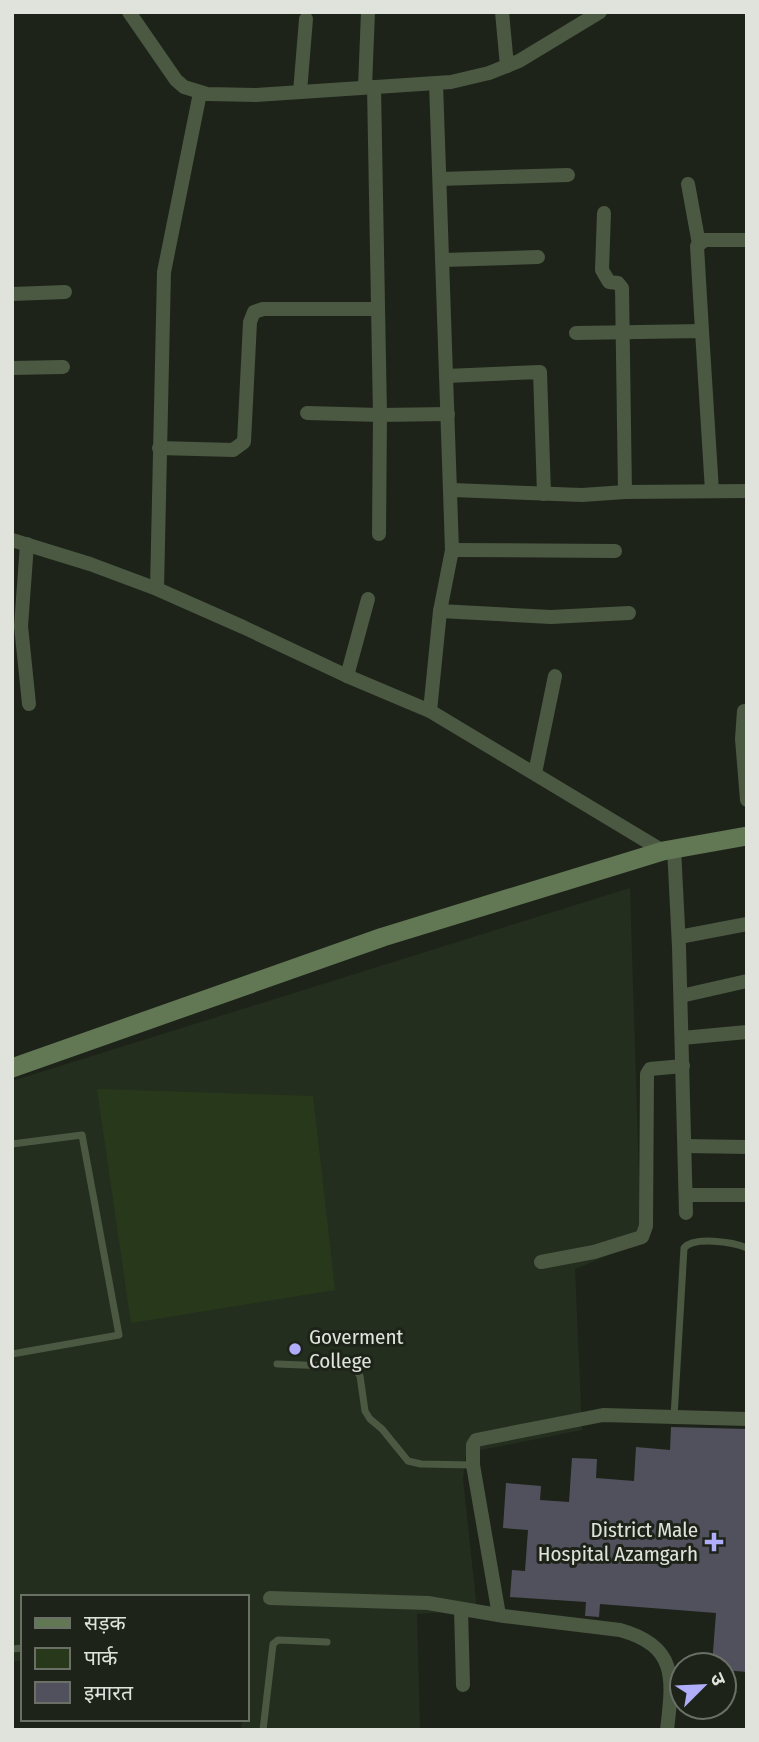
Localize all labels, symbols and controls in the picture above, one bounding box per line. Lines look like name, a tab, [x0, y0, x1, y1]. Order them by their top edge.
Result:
place label: Goverment College	[309, 1324, 404, 1374]
marker: Goverment College	[287, 1341, 303, 1357]
place label: District Male Hospital Azamgarh	[538, 1517, 698, 1567]
marker: District Male Hospital Azamgarh	[704, 1532, 724, 1552]
legend	[21, 1595, 248, 1721]
text: सड़क	[84, 1610, 126, 1636]
text: पार्क	[84, 1645, 118, 1671]
north arrow	[668, 1651, 738, 1721]
text: उ	[705, 1670, 731, 1690]
text: इमारत	[84, 1680, 134, 1706]

